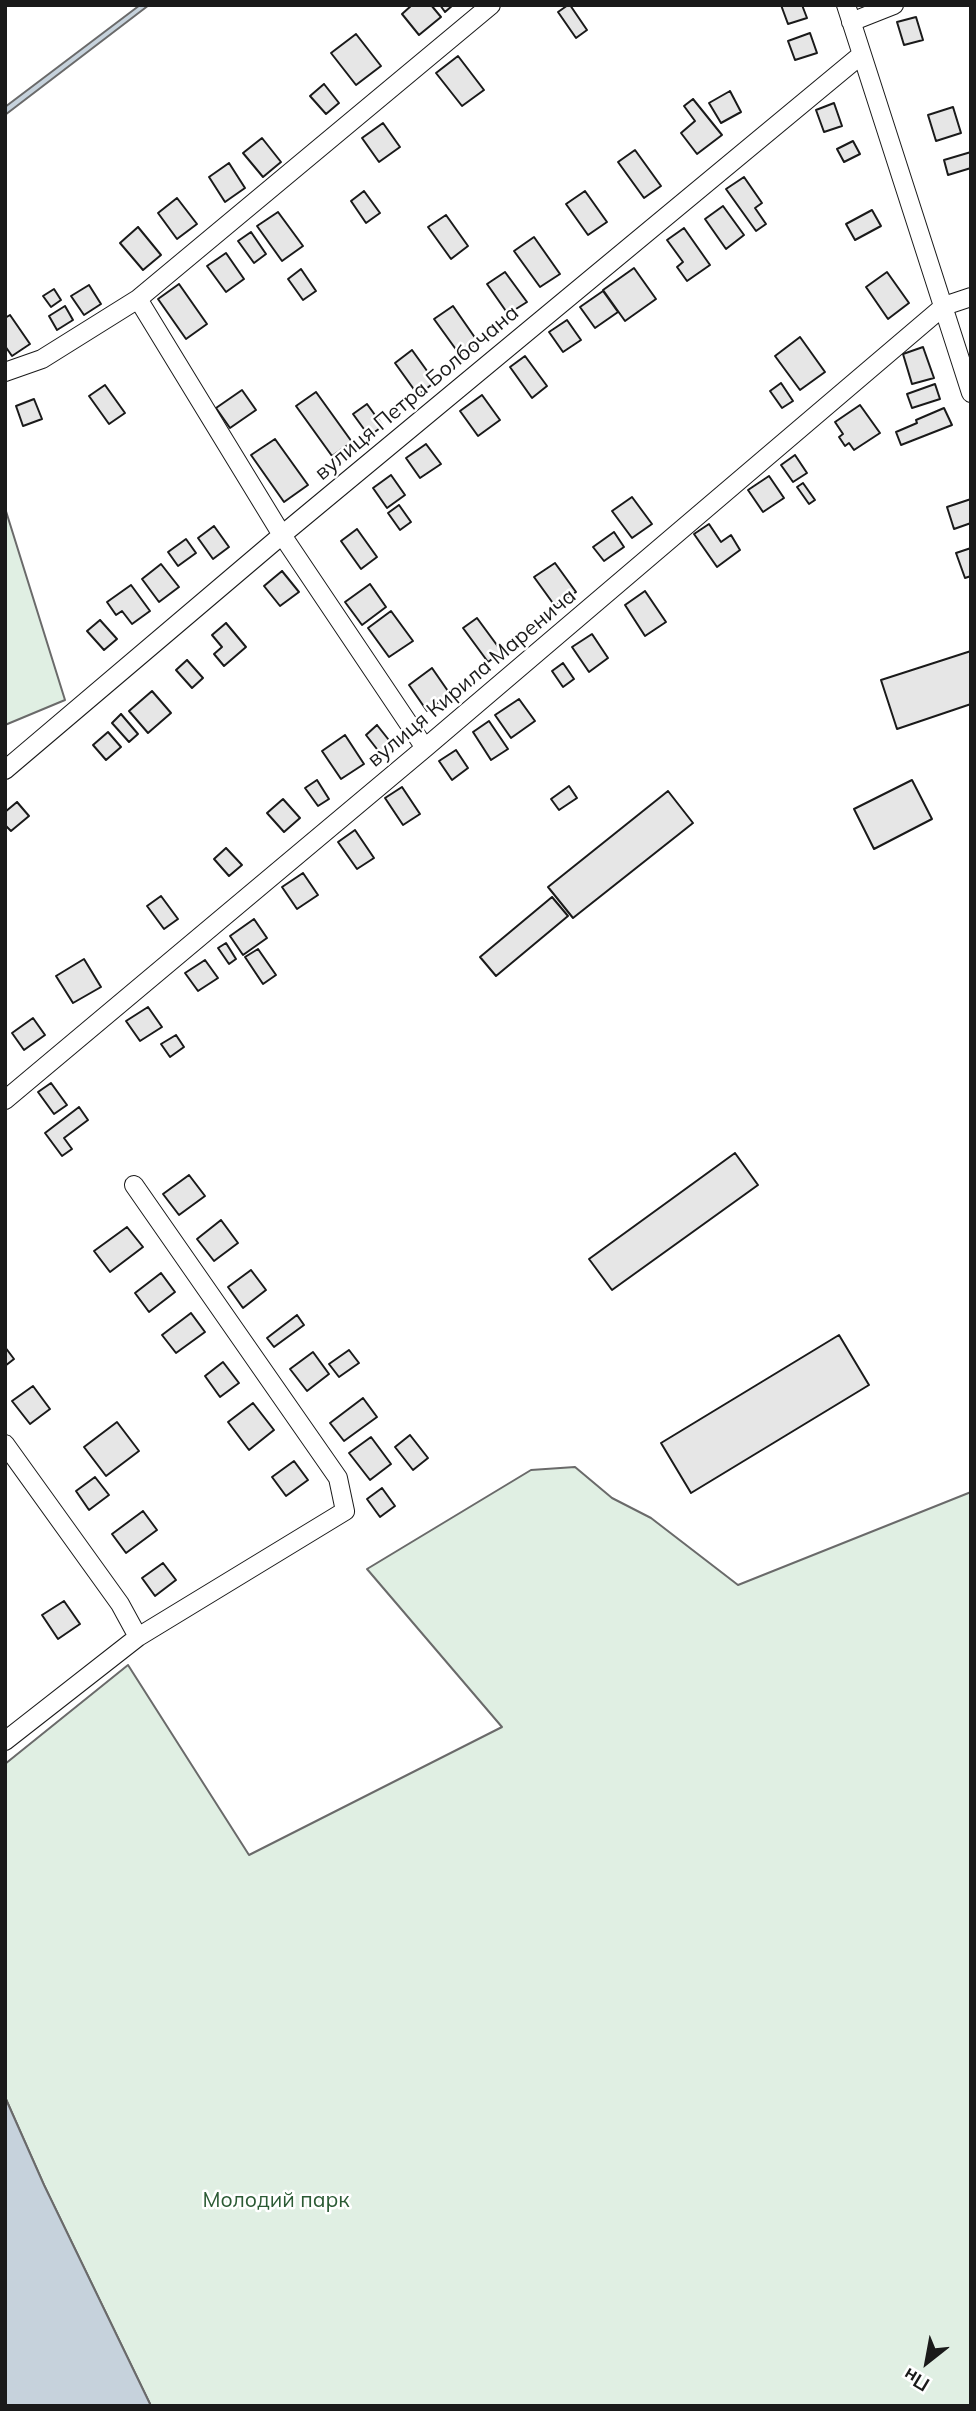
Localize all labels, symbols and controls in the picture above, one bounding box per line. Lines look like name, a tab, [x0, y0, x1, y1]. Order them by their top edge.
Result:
street label: вулиця Петра Болбочана	[310, 300, 524, 486]
street label: вулиця Кирила Маренича	[363, 583, 581, 773]
park label: Молодий парк	[202, 2188, 350, 2214]
north arrow	[892, 2327, 962, 2397]
text: Пн	[899, 2363, 934, 2397]

